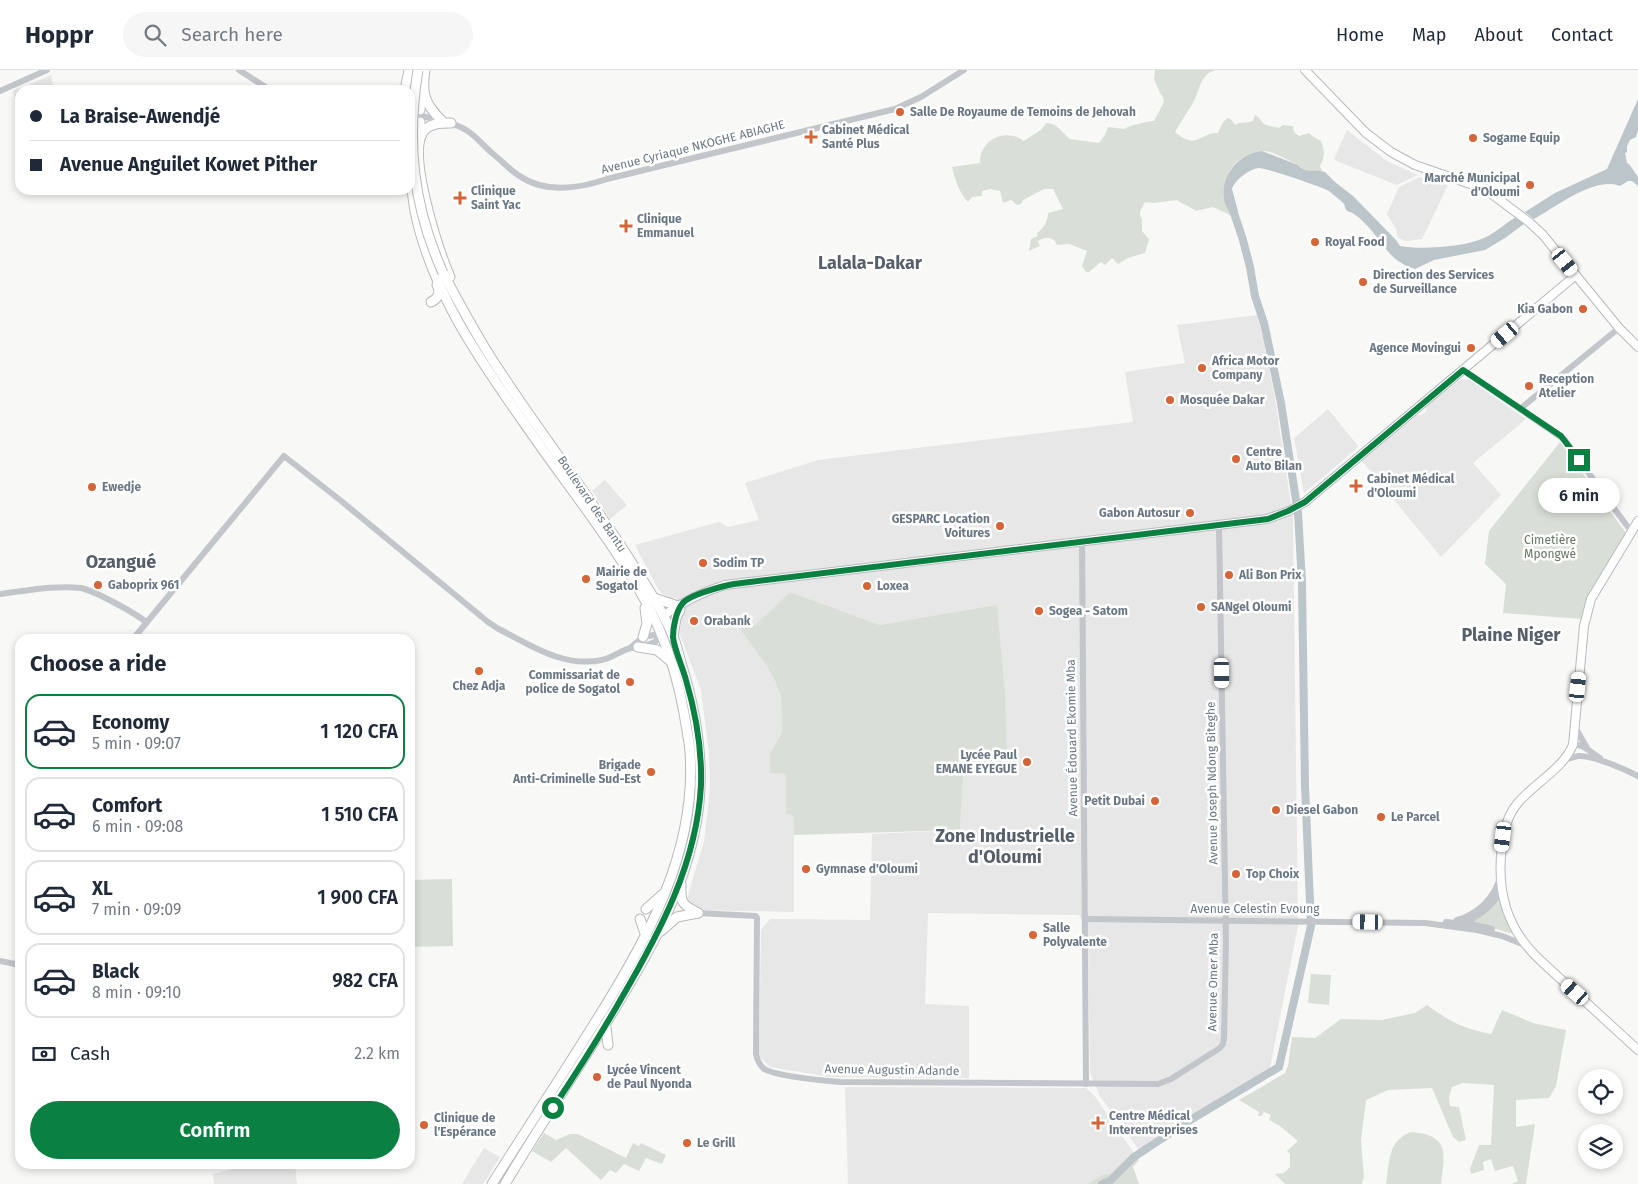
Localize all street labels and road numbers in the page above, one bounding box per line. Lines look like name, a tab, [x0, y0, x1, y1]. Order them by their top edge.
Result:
street label: Avenue Cyriaque NKOGHE ABIAGHE	[600, 117, 786, 177]
street label: Boulevard des Bantu	[555, 453, 629, 555]
street label: Avenue Édouard Ekomie Mba	[1063, 659, 1080, 817]
street label: Avenue Joseph Ndong Biteghe	[1204, 701, 1220, 865]
street label: Avenue Celestin Evoung	[1191, 902, 1320, 916]
street label: Avenue Omer Mba	[1205, 932, 1221, 1032]
street label: Avenue Augustin Adande	[824, 1062, 960, 1078]

